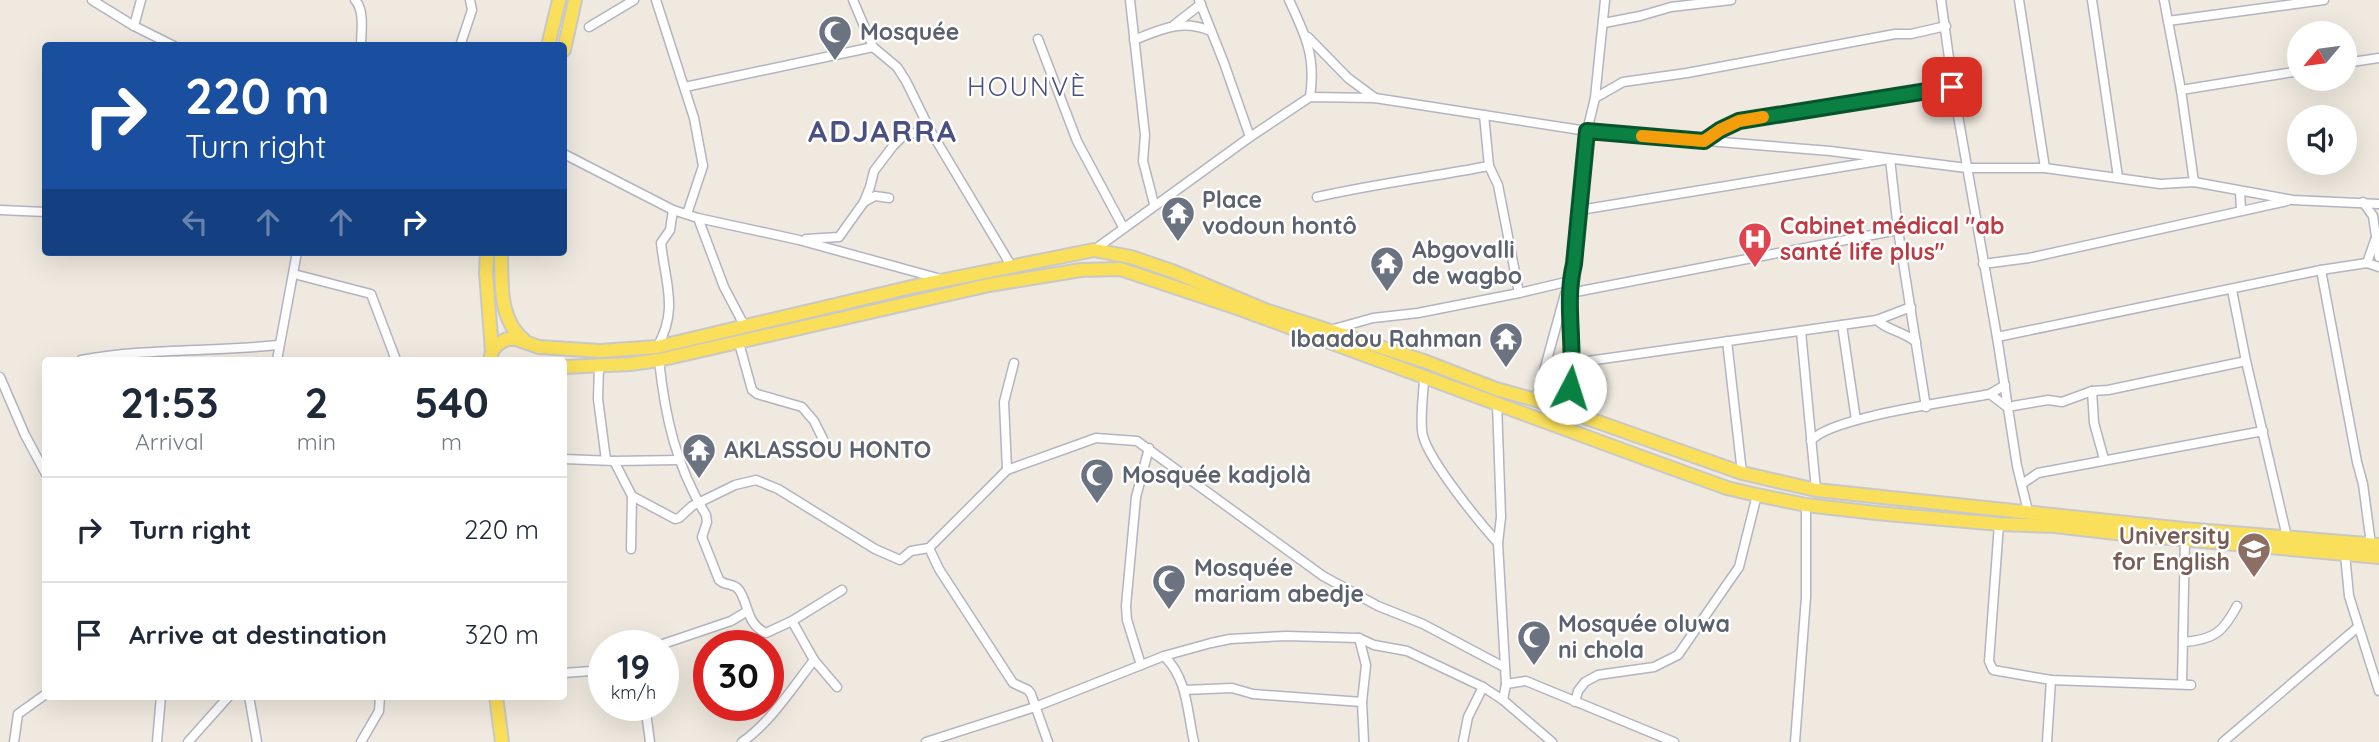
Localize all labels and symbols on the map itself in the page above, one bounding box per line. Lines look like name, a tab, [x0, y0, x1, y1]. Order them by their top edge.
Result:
mosque icon: Mosquée	[816, 13, 854, 62]
place label: Mosquée	[860, 17, 959, 46]
north arrow	[2287, 21, 2357, 91]
pin	[1922, 57, 1982, 117]
district label: HOUNVÈ	[967, 70, 1087, 103]
district label: ADJARRA	[808, 112, 958, 150]
place label: Place vodoun hontô	[1202, 185, 1357, 240]
temple icon: Place vodoun hontô	[1159, 194, 1197, 243]
place label: Cabinet médical "ab santé life plus"	[1780, 211, 2004, 266]
hospital icon: Cabinet médical "ab santé life plus"	[1736, 220, 1774, 269]
place label: Abgovalli de wagbo	[1412, 235, 1522, 290]
temple icon: Abgovalli de wagbo	[1368, 244, 1406, 293]
temple icon: Ibaadou Rahman	[1487, 320, 1525, 369]
place label: Ibaadou Rahman	[1290, 324, 1482, 353]
position arrow	[1533, 351, 1607, 425]
temple icon: AKLASSOU HONTO	[680, 431, 718, 480]
place label: AKLASSOU HONTO	[724, 435, 931, 464]
mosque icon: Mosquée kadjolà	[1078, 456, 1116, 505]
place label: Mosquée kadjolà	[1122, 460, 1311, 489]
place label: University for English	[2112, 521, 2230, 576]
school or university icon: University for English	[2235, 530, 2273, 579]
place label: Mosquée mariam abedje	[1194, 553, 1364, 608]
mosque icon: Mosquée mariam abedje	[1150, 562, 1188, 611]
place label: Mosquée oluwa ni chola	[1558, 609, 1730, 664]
mosque icon: Mosquée oluwa ni chola	[1515, 618, 1553, 667]
speed limit sign: 30	[693, 630, 784, 721]

